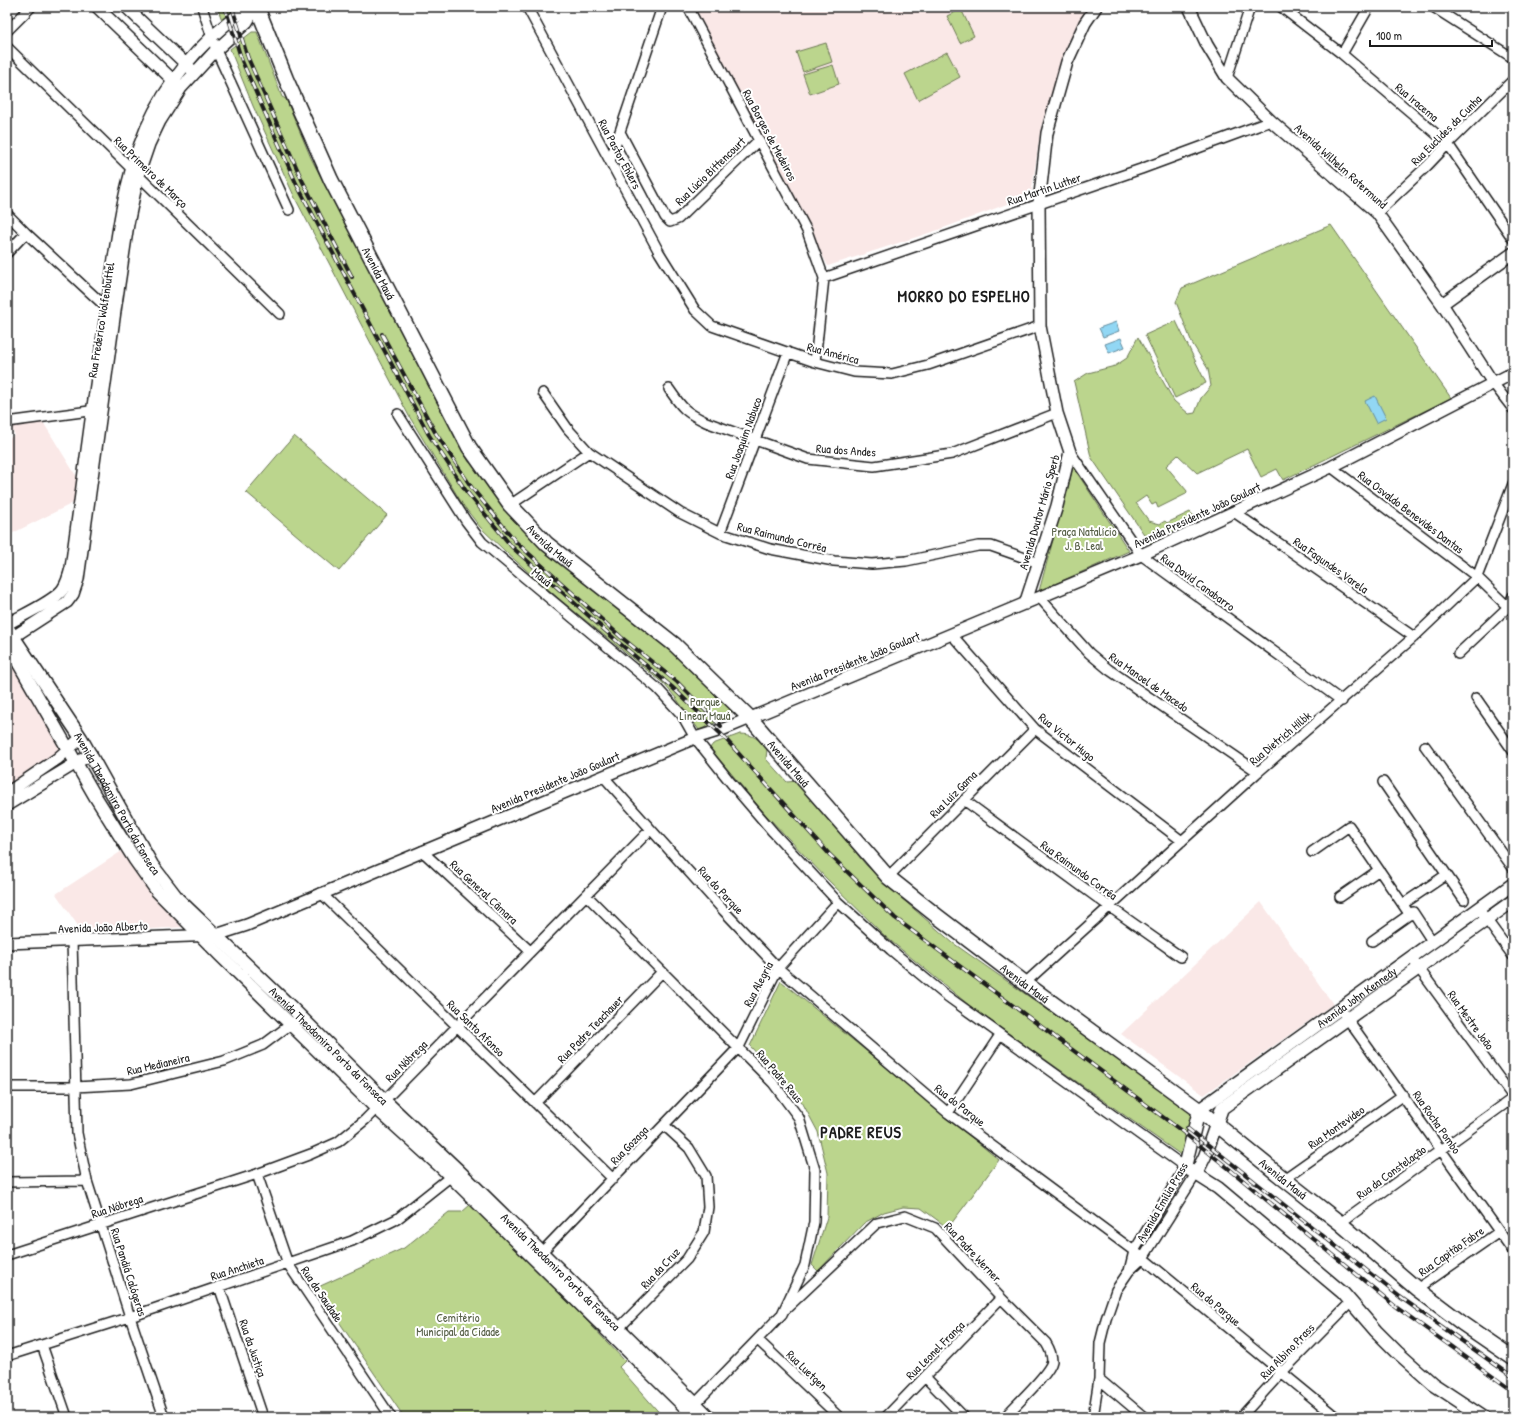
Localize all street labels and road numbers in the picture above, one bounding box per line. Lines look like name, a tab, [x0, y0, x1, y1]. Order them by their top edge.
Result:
street label: Rua Iracema	[1392, 79, 1443, 125]
street label: Rua Borges de Medeiros	[739, 86, 801, 184]
street label: Rua Euclides da Cunha	[1407, 91, 1485, 169]
street label: Rua Pastor Ehlers	[594, 116, 646, 192]
street label: Avenida Wilhelm Rotermund	[1291, 120, 1391, 213]
street label: Rua Primeiro de Março	[110, 132, 192, 212]
street label: Rua Lúcio Bittencourt	[671, 132, 750, 209]
street label: Rua Martin Luther	[1005, 168, 1084, 210]
street label: Avenida Mauá	[358, 244, 400, 303]
street label: Rua Frederico Wolfenbuttel	[83, 260, 119, 379]
street label: Rua América	[805, 338, 861, 368]
street label: Rua Joaquim Nabuco	[720, 395, 766, 481]
street label: Rua dos Andes	[815, 439, 877, 461]
street label: Avenida Doutor Mário Sperb	[1014, 452, 1064, 572]
street label: Rua Osvaldo Benevides Dantas	[1355, 466, 1468, 558]
street label: Avenida Presidente João Goulart	[1131, 478, 1264, 552]
street label: Rua Raimundo Corrêa	[736, 518, 829, 556]
street label: Avenida Mauá	[524, 520, 578, 571]
street label: Rua Fagundes Varela	[1290, 533, 1372, 597]
street label: Rua David Canabarro	[1157, 549, 1239, 615]
street label: Mauá	[528, 564, 556, 591]
street label: Avenida Presidente João Goulart	[788, 627, 923, 695]
street label: Rua Manoel de Macedo	[1106, 648, 1192, 716]
street label: Rua Dietrich Hilbk	[1245, 707, 1315, 769]
street label: Rua Victor Hugo	[1035, 709, 1099, 765]
street label: Avenida Theodomiro Porto da Fonseca	[71, 728, 165, 878]
street label: Avenida Mauá	[764, 736, 815, 790]
street label: Avenida Presidente João Goulart	[488, 747, 623, 817]
street label: Rua Luiz Gama	[925, 766, 981, 822]
street label: Rua Raimundo Corrêa	[1037, 836, 1121, 904]
street label: Rua General Câmara	[446, 856, 522, 928]
street label: Rua do Parque	[694, 862, 748, 918]
street label: Avenida João Alberto	[58, 917, 148, 937]
street label: Rua Alegria	[739, 958, 777, 1010]
street label: Avenida Mauá	[997, 959, 1053, 1007]
street label: Avenida John Kennedy	[1313, 962, 1400, 1031]
street label: Avenida Theodomiro Porto da Fonseca	[266, 982, 392, 1109]
street label: Rua Mestre João	[1444, 987, 1498, 1053]
street label: Rua Padre Teachauer	[553, 991, 627, 1067]
street label: Rua Santo Afonso	[443, 996, 509, 1060]
street label: Rua Nóbrega	[381, 1036, 431, 1086]
street label: Rua Padre Reus	[753, 1046, 808, 1107]
street label: Rua Medianeira	[125, 1048, 191, 1079]
street label: Rua do Parque	[931, 1080, 989, 1130]
street label: Rua Rocha Pombo	[1409, 1087, 1465, 1157]
street label: Rua Montevideo	[1304, 1101, 1368, 1153]
street label: Rua Gozaga	[606, 1122, 652, 1168]
street label: Rua da Constelação	[1353, 1141, 1429, 1203]
street label: Avenida Mauá	[1256, 1154, 1311, 1203]
street label: Avenida Emília Prass	[1132, 1159, 1192, 1245]
street label: Rua Nóbrega	[89, 1190, 145, 1222]
street label: Avenida Theodomiro Porto da Fonseca	[498, 1209, 625, 1334]
street label: Rua Padre Werner	[941, 1218, 1006, 1286]
street label: Rua Capitão Fabre	[1415, 1222, 1488, 1280]
street label: Rua Pandiá Calógeras	[107, 1226, 151, 1319]
street label: Rua da Cruz	[636, 1244, 684, 1292]
street label: Rua Anchieta	[208, 1251, 266, 1285]
street label: Rua da Saudade	[297, 1263, 347, 1325]
street label: Rua do Parque	[1187, 1278, 1245, 1330]
street label: Rua da Justiça	[235, 1317, 271, 1379]
street label: Rua Leonel França	[902, 1317, 968, 1383]
street label: Rua Albino Prass	[1256, 1319, 1318, 1383]
street label: Rua Luetgen	[783, 1346, 831, 1394]

